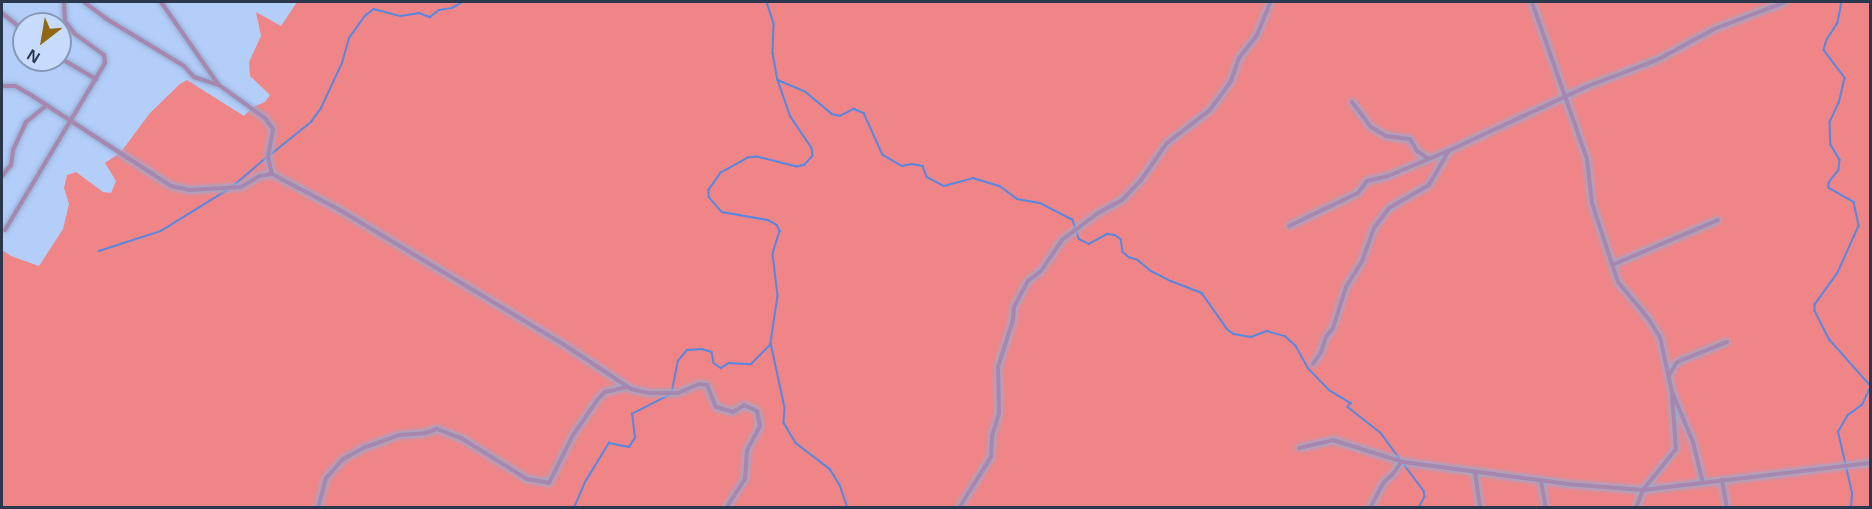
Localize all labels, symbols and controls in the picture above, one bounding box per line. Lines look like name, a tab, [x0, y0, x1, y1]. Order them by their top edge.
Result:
north arrow	[12, 12, 72, 72]
text: N	[24, 46, 43, 66]

